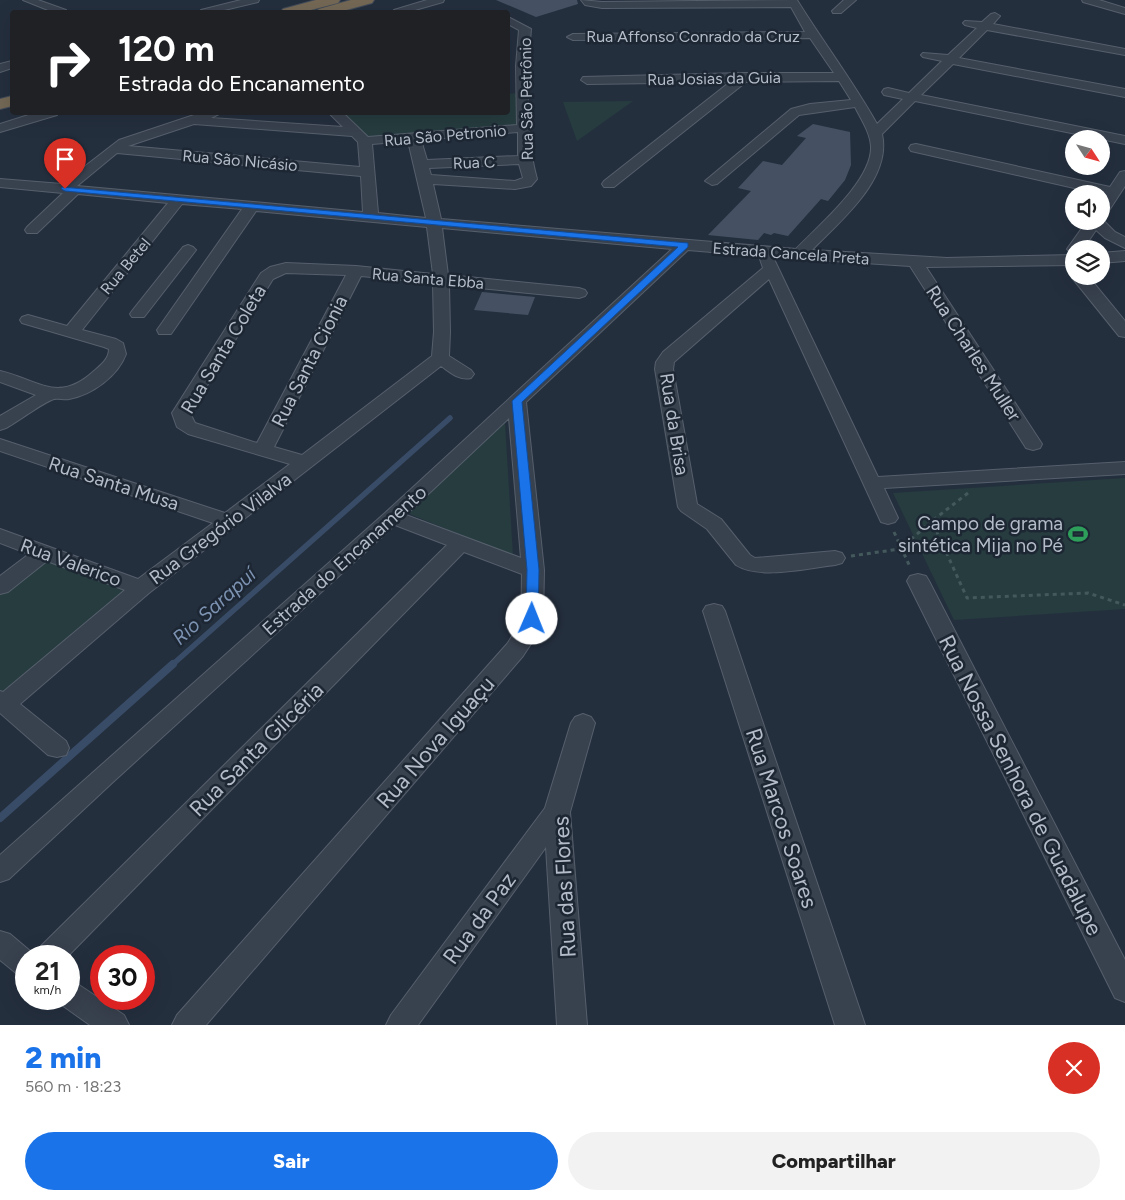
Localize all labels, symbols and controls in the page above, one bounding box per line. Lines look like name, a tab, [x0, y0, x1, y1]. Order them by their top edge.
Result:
street label: Rua Affonso Conrado da Cruz	[586, 27, 800, 46]
text: 120 m	[118, 28, 215, 70]
icon: right	[35, 30, 100, 95]
street label: Rua São Petrônio	[516, 37, 537, 161]
street label: Rua Josias da Guia	[647, 68, 781, 89]
text: Estrada do Encanamento	[118, 70, 365, 97]
street label: Rua São Petronio	[383, 121, 507, 150]
north arrow	[1065, 130, 1110, 175]
map controls	[1065, 130, 1110, 285]
pin	[44, 138, 86, 189]
icon: arrive	[51, 145, 79, 173]
street label: Rua São Nicásio	[182, 146, 298, 175]
street label: Rua C	[452, 152, 496, 173]
button: sound	[1065, 185, 1110, 230]
street label: Rua Betel	[96, 234, 154, 298]
street label: Estrada Cancela Preta	[712, 239, 870, 268]
button: layers	[1065, 240, 1110, 285]
street label: Rua Santa Ebba	[371, 264, 485, 293]
street label: Rua Santa Coleta	[176, 281, 271, 418]
street label: Rua Charles Muller	[921, 281, 1026, 426]
street label: Rua Santa Cionia	[266, 292, 352, 431]
street label: Rua da Brisa	[655, 371, 694, 477]
street label: Rua Santa Musa	[46, 452, 182, 515]
street label: Rua Gregório Vilalva	[145, 468, 296, 589]
street label: Estrada do Encanamento	[257, 481, 431, 640]
place label: Campo de grama sintética Mija no Pé	[898, 512, 1063, 557]
sports icon: Campo de grama sintética Mija no Pé	[1067, 523, 1089, 545]
street label: Rua Valerico	[17, 534, 124, 591]
water label: Rio Sarapuí	[167, 561, 262, 650]
position arrow	[505, 592, 557, 644]
street label: Rua Nossa Senhora de Guadalupe	[933, 631, 1108, 940]
street label: Rua Nova Iguaçu	[371, 671, 500, 814]
street label: Rua Santa Glicéria	[184, 677, 329, 822]
street label: Rua Marcos Soares	[740, 725, 823, 911]
street label: Rua das Flores	[547, 815, 582, 958]
street label: Rua da Paz	[437, 867, 522, 969]
speed limit sign: 30	[90, 945, 155, 1010]
text: 21	[35, 956, 60, 986]
text: km/h	[34, 983, 61, 997]
text: 2 min	[25, 1039, 102, 1076]
button: close	[1048, 1042, 1100, 1094]
text: 560 m · 18:23	[25, 1077, 121, 1096]
button: Sair	[25, 1132, 558, 1190]
button: Compartilhar	[568, 1132, 1100, 1190]

